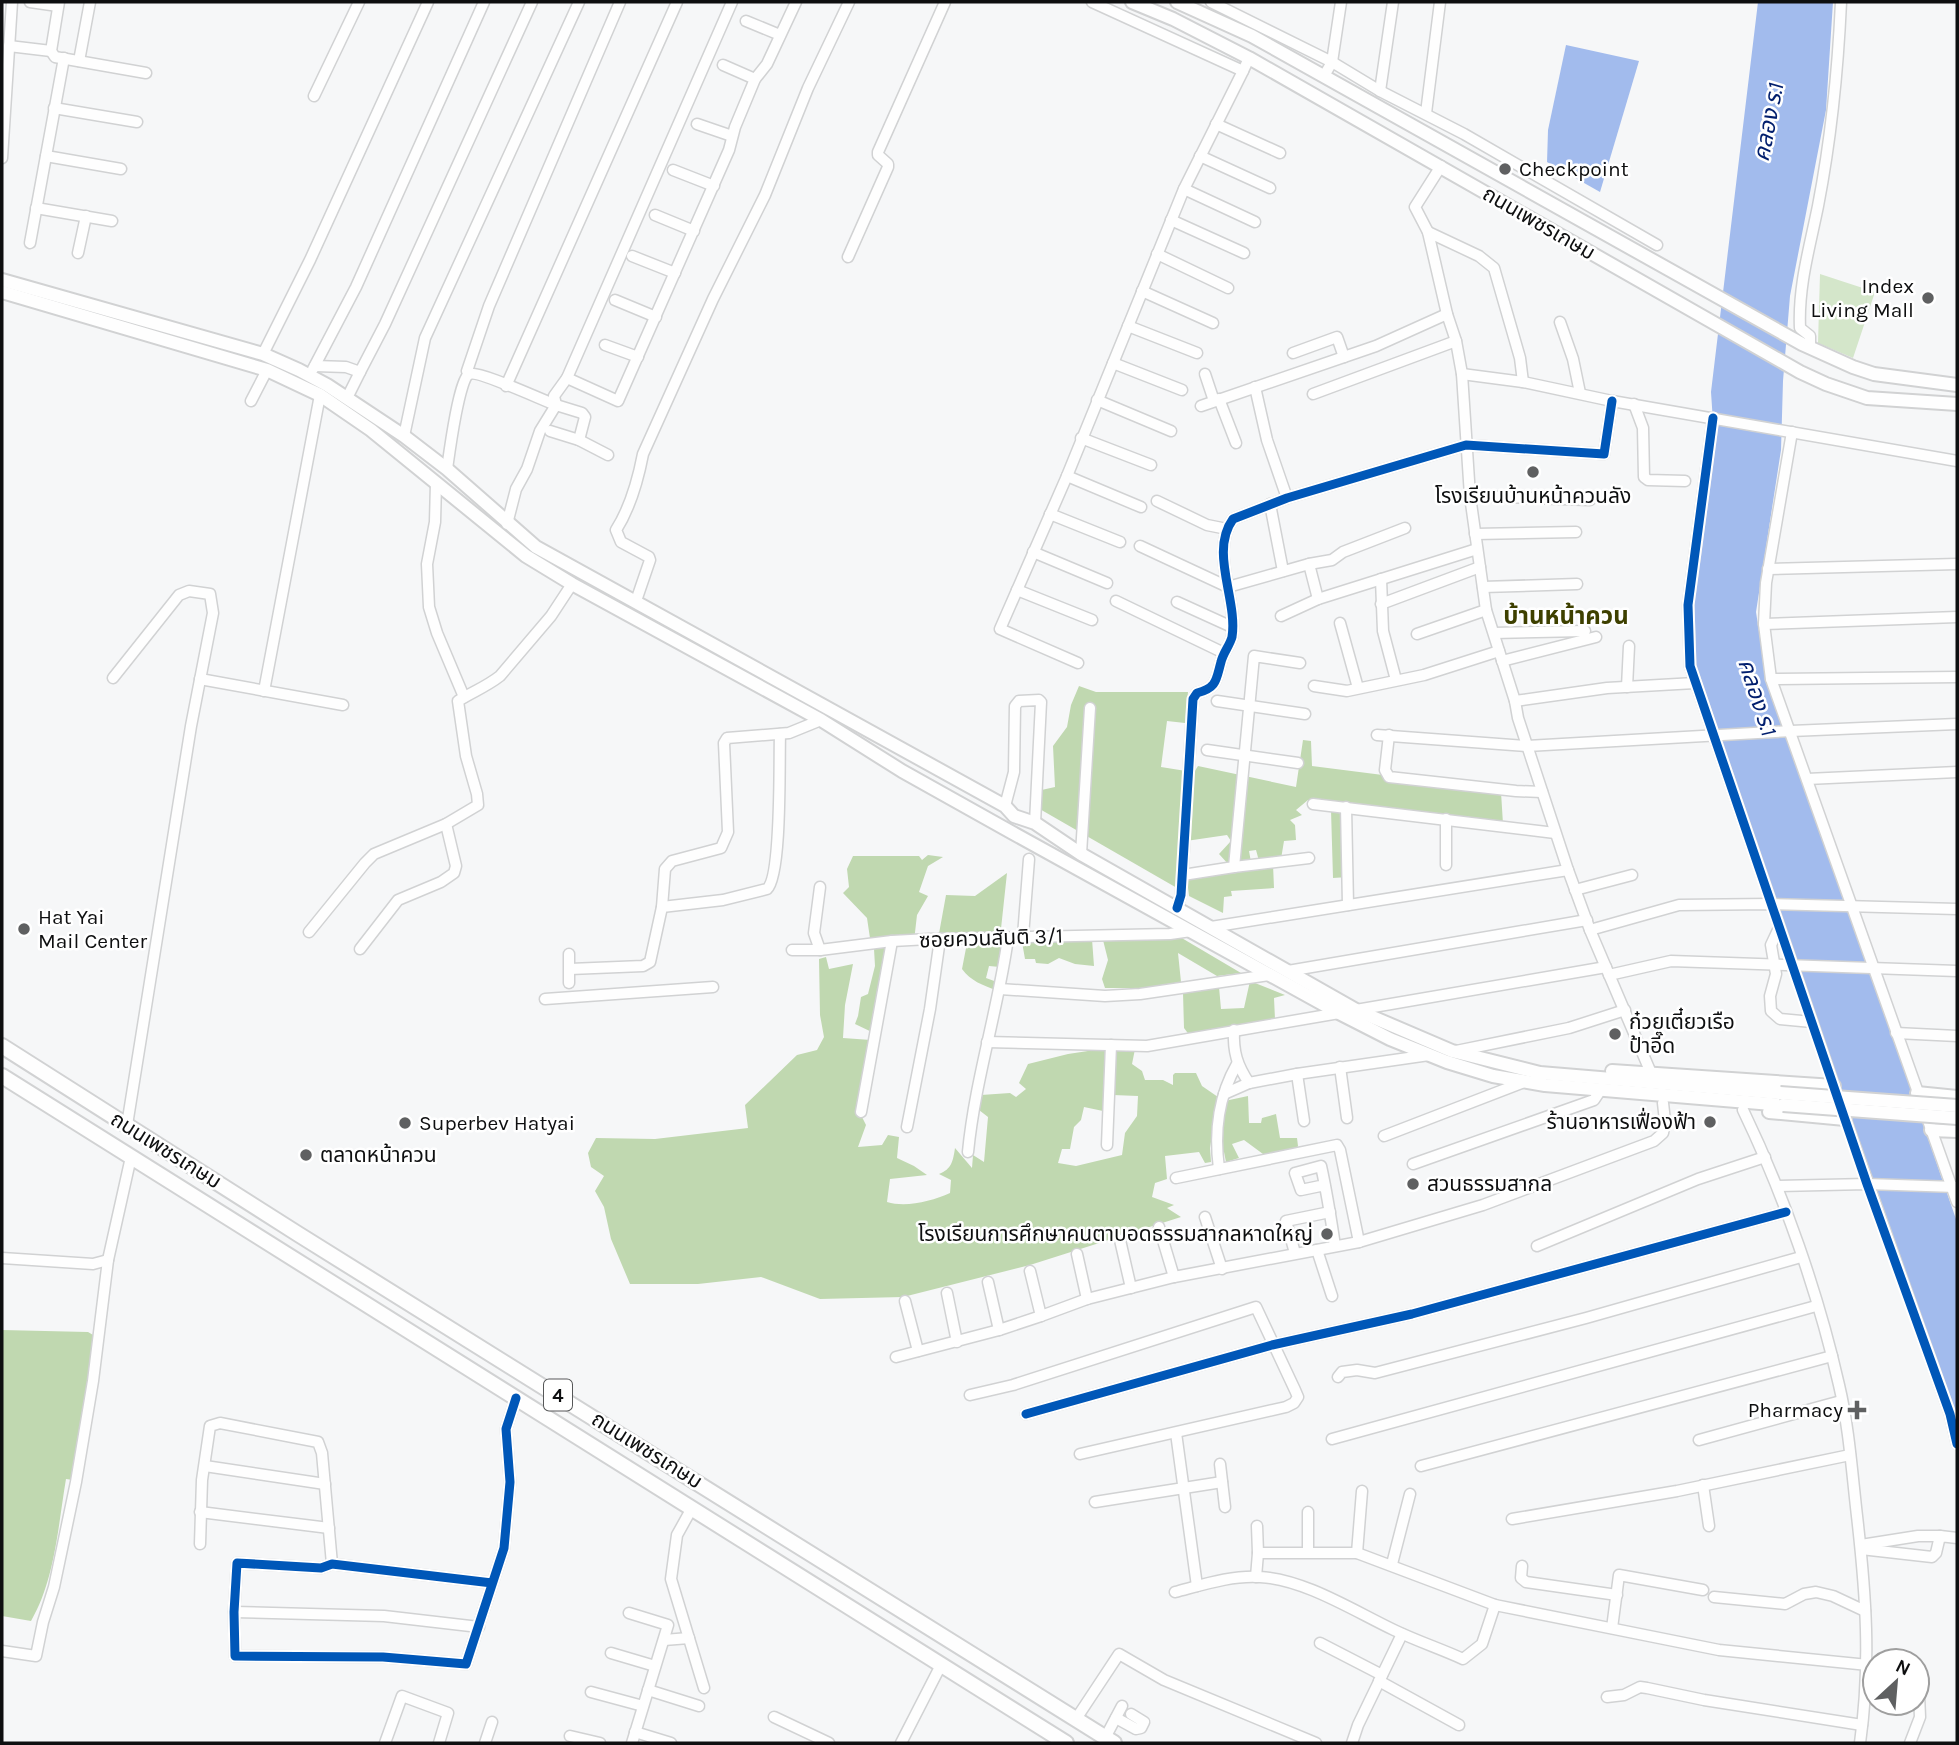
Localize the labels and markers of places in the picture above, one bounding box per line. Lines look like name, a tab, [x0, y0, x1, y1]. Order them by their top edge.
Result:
place label: Checkpoint	[1519, 157, 1629, 181]
marker: Checkpoint	[1497, 161, 1513, 177]
place label: Index Living Mall	[1810, 274, 1914, 322]
marker: Index Living Mall	[1920, 290, 1936, 306]
marker: โรงเรียนบ้านหน้าควนลัง	[1525, 464, 1541, 480]
place label: โรงเรียนบ้านหน้าควนลัง	[1435, 484, 1631, 508]
place label: Hat Yai Mail Center	[38, 905, 147, 953]
marker: Hat Yai Mail Center	[16, 921, 32, 937]
place label: ก๋วยเตี๋ยวเรือ ป้าอี๊ด	[1629, 1007, 1735, 1058]
marker: ก๋วยเตี๋ยวเรือ ป้าอี๊ด	[1607, 1026, 1623, 1042]
place label: ร้านอาหารเฟื่องฟ้า	[1546, 1107, 1696, 1134]
place label: Superbev Hatyai	[419, 1111, 575, 1135]
marker: ร้านอาหารเฟื่องฟ้า	[1702, 1114, 1718, 1130]
marker: Superbev Hatyai	[397, 1115, 413, 1131]
place label: ตลาดหน้าควน	[320, 1143, 437, 1167]
marker: ตลาดหน้าควน	[298, 1147, 314, 1163]
place label: สวนธรรมสากล	[1427, 1172, 1552, 1196]
marker: สวนธรรมสากล	[1405, 1176, 1421, 1192]
place label: โรงเรียนการศึกษาคนตาบอดธรรมสากลหาดใหญ่	[918, 1222, 1313, 1246]
marker: โรงเรียนการศึกษาคนตาบอดธรรมสากลหาดใหญ่	[1319, 1226, 1335, 1242]
place label: Pharmacy	[1748, 1398, 1843, 1422]
marker: Pharmacy	[1849, 1402, 1865, 1418]

